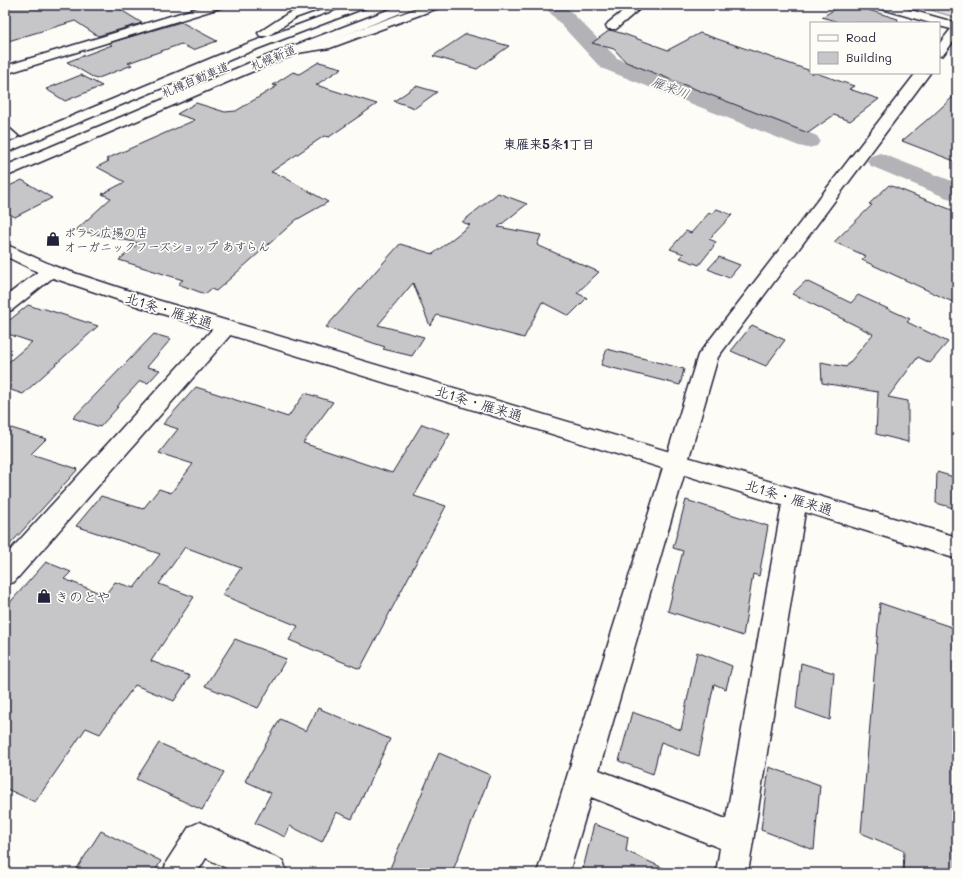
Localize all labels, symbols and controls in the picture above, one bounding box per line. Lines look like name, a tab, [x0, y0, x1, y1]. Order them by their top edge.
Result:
legend	[810, 22, 940, 74]
text: Road	[846, 29, 876, 45]
street label: 札幌新道	[248, 41, 298, 73]
text: Building	[846, 49, 892, 65]
street label: 札樽自動車道	[159, 58, 231, 100]
water label: 雁来川	[650, 72, 692, 102]
district label: 東雁来5条1丁目	[503, 135, 595, 152]
place label: ポラン広場の店 オーガニックフーズショップ あすらん	[64, 224, 270, 254]
shop icon: ポラン広場の店 オーガニックフーズショップ あすらん	[45, 231, 61, 247]
street label: 北1条・雁来通	[123, 288, 215, 332]
street label: 北1条・雁来通	[433, 381, 525, 425]
street label: 北1条・雁来通	[743, 475, 835, 519]
place label: きのとや	[55, 587, 111, 606]
shop icon: きのとや	[36, 588, 52, 604]

